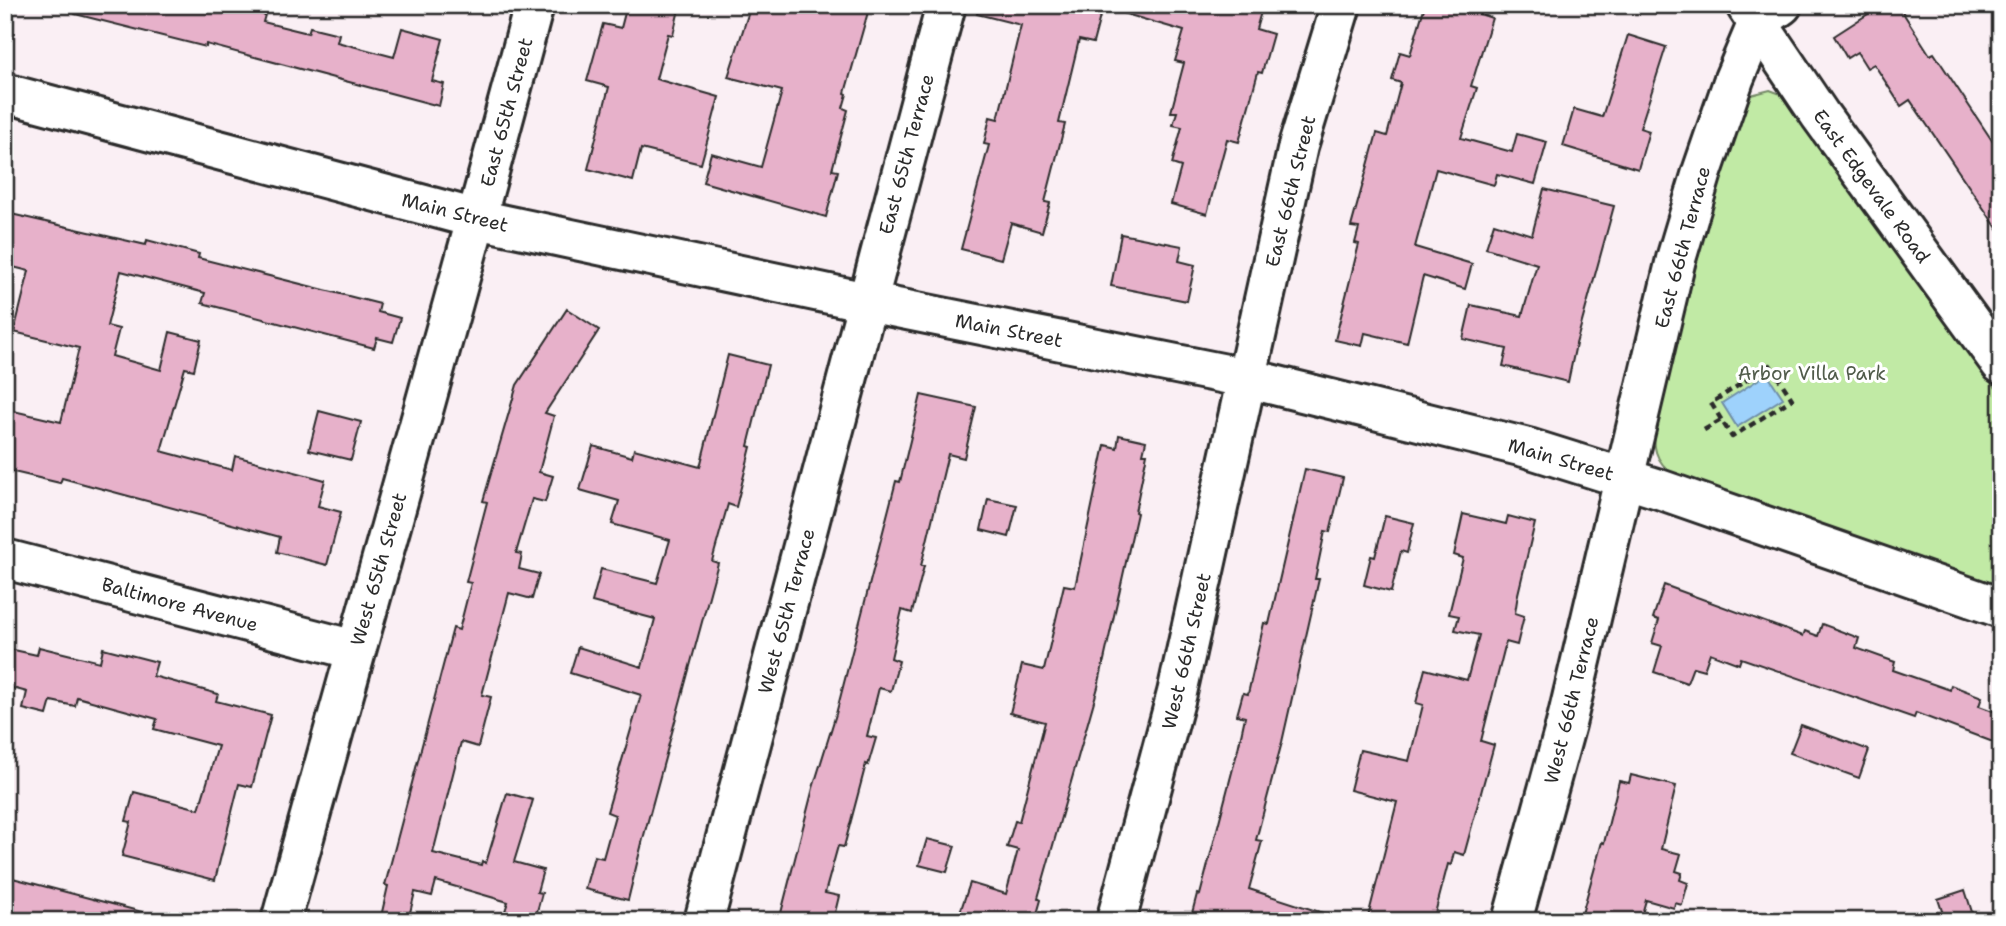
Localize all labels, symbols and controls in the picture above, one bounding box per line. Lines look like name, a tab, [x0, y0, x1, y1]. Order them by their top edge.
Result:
street label: East 65th Street	[475, 35, 538, 189]
street label: East 65th Terrace	[873, 71, 940, 237]
street label: East Edgevale Road	[1807, 104, 1936, 268]
street label: East 66th Street	[1260, 113, 1321, 269]
street label: East 66th Terrace	[1649, 163, 1716, 331]
street label: Main Street	[399, 187, 511, 238]
street label: Main Street	[953, 308, 1065, 353]
park label: Arbor Villa Park	[1738, 361, 1886, 386]
street label: Main Street	[1505, 432, 1617, 487]
street label: West 65th Street	[345, 490, 412, 649]
street label: West 65th Terrace	[752, 526, 821, 696]
street label: West 66th Street	[1156, 570, 1217, 732]
street label: Baltimore Avenue	[99, 572, 261, 637]
street label: West 66th Terrace	[1539, 614, 1604, 786]

